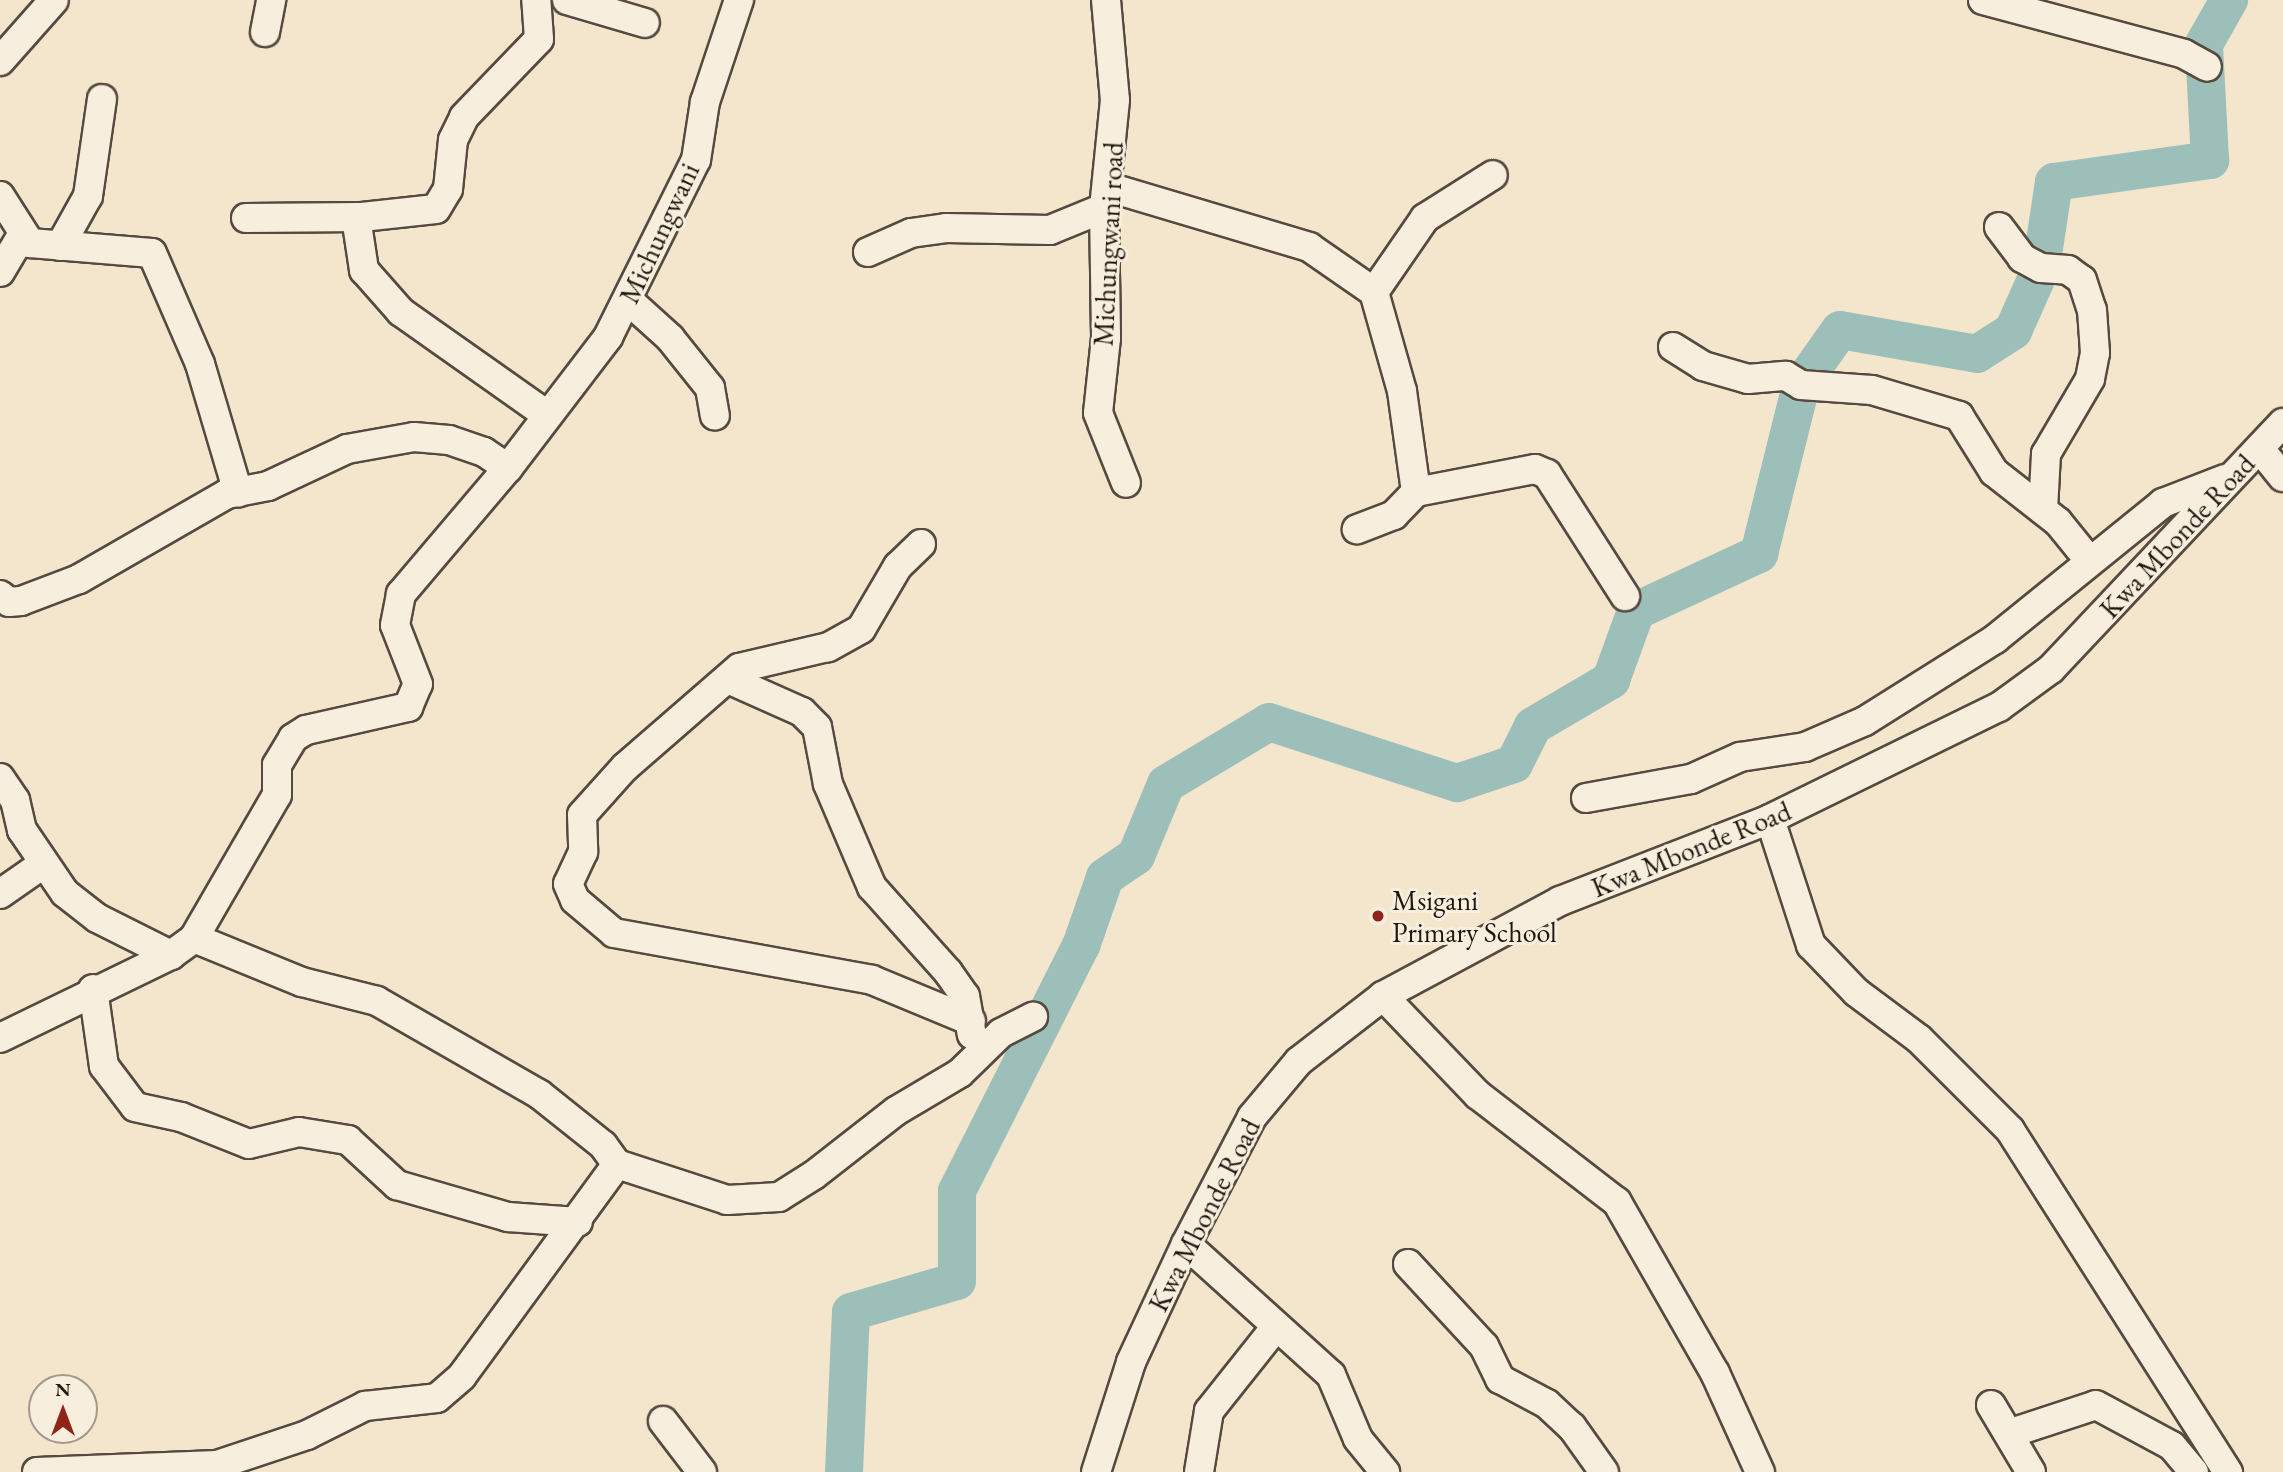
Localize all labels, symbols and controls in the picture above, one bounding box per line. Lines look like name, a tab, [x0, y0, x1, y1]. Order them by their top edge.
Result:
street label: Michungwani road	[1086, 141, 1130, 347]
street label: Michungwani	[612, 157, 706, 309]
street label: Kwa Mbonde Road	[2092, 447, 2262, 625]
street label: Kwa Mbonde Road	[1586, 794, 1796, 904]
place label: Msigani Primary School	[1392, 883, 1557, 949]
marker: Msigani Primary School	[1370, 908, 1386, 924]
street label: Kwa Mbonde Road	[1141, 1113, 1267, 1317]
north arrow	[28, 1374, 98, 1444]
text: N	[55, 1377, 71, 1402]

